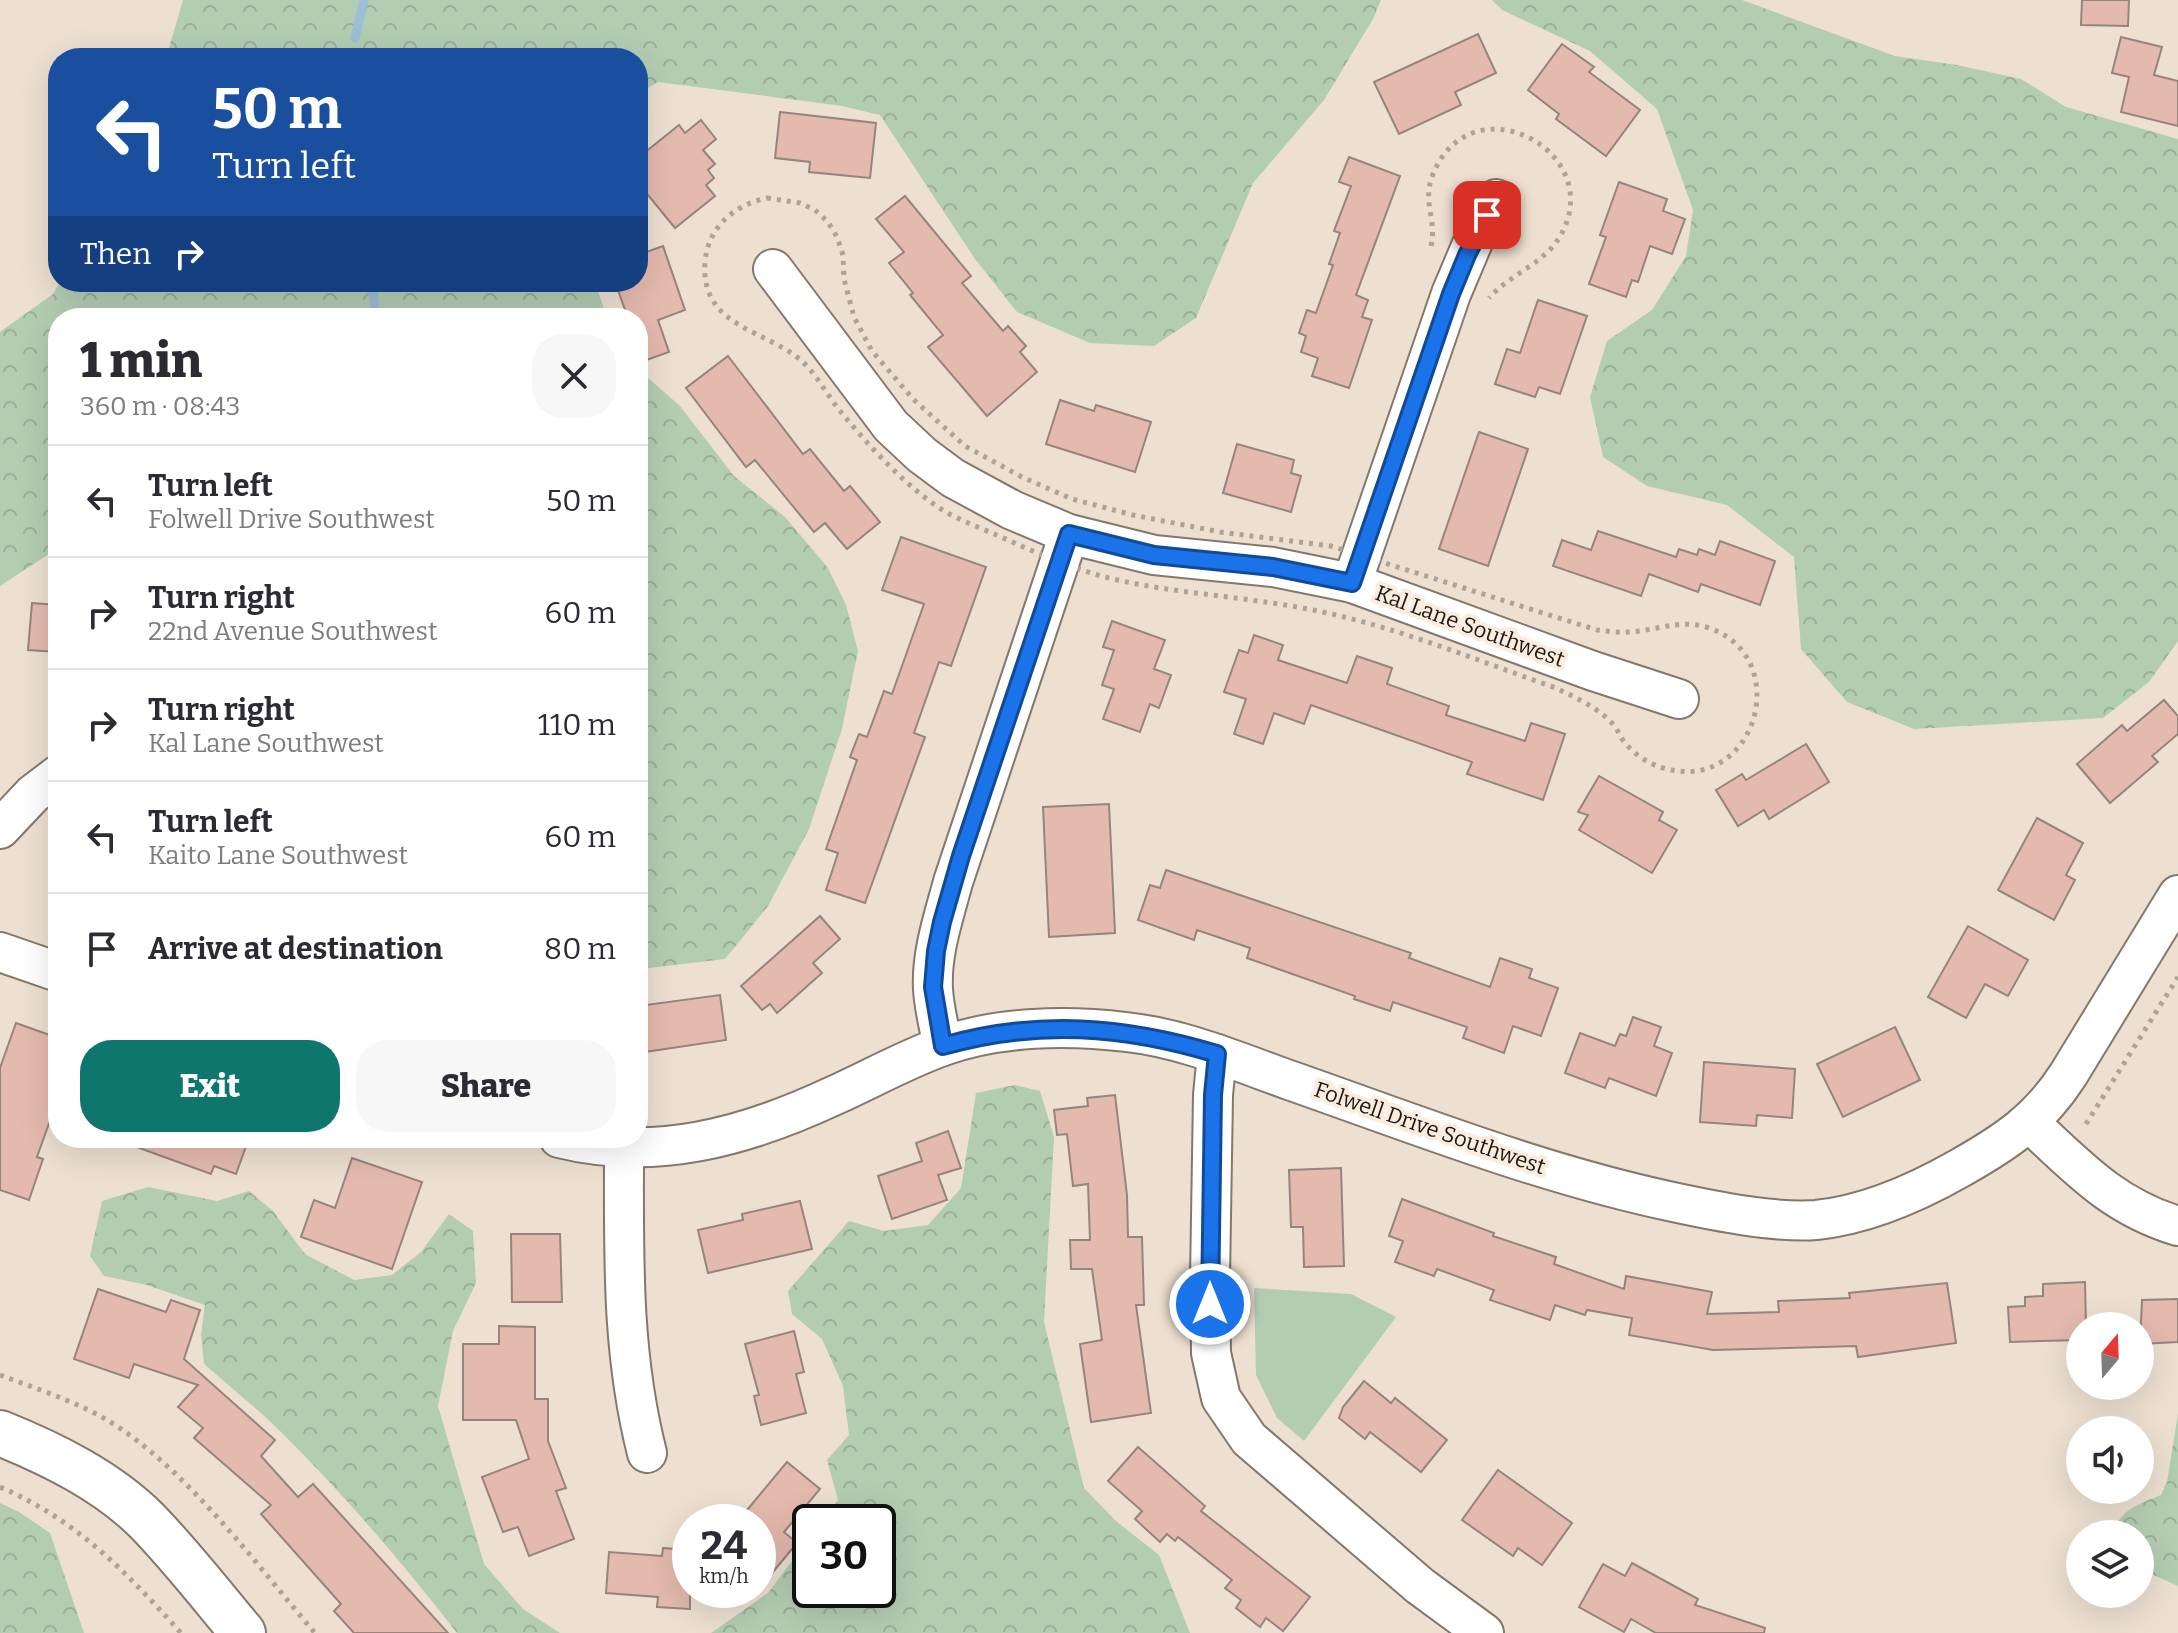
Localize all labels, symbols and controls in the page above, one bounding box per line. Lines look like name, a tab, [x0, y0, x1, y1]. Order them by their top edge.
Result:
text: 50 m	[212, 76, 342, 143]
icon: left	[80, 80, 184, 184]
text: Turn left	[212, 144, 356, 188]
pin	[1453, 181, 1521, 249]
icon: arrive	[1465, 193, 1509, 237]
icon: right	[167, 232, 211, 276]
text: Then	[80, 236, 151, 272]
text: 1 min	[80, 332, 202, 390]
button: close	[532, 334, 616, 418]
text: 360 m · 08:43	[80, 391, 240, 422]
text: Turn left	[148, 468, 273, 504]
icon: left	[80, 479, 124, 523]
text: 50 m	[546, 483, 616, 519]
text: Folwell Drive Southwest	[148, 504, 435, 535]
street label: Kal Lane Southwest	[1372, 579, 1568, 673]
text: Turn right	[148, 580, 295, 616]
icon: right	[80, 591, 124, 635]
text: 60 m	[545, 595, 616, 631]
text: 22nd Avenue Southwest	[148, 616, 437, 647]
text: Turn right	[148, 692, 295, 728]
icon: right	[80, 703, 124, 747]
text: 110 m	[538, 707, 616, 743]
text: Kal Lane Southwest	[148, 728, 384, 759]
text: Turn left	[148, 804, 273, 840]
icon: left	[80, 815, 124, 859]
text: 60 m	[545, 819, 616, 855]
text: Kaito Lane Southwest	[148, 840, 408, 871]
icon: arrive	[80, 927, 124, 971]
text: Arrive at destination	[148, 931, 443, 967]
text: 80 m	[544, 931, 616, 967]
button: Exit	[80, 1040, 340, 1132]
button: Share	[356, 1040, 616, 1132]
street label: Folwell Drive Southwest	[1311, 1076, 1549, 1180]
position arrow	[1168, 1262, 1252, 1346]
north arrow	[2066, 1312, 2154, 1400]
map controls	[2066, 1312, 2154, 1608]
button: sound	[2066, 1416, 2154, 1504]
speed limit sign: 30	[792, 1504, 896, 1608]
button: layers	[2066, 1520, 2154, 1608]
text: 24	[701, 1522, 747, 1570]
text: km/h	[699, 1564, 749, 1588]

